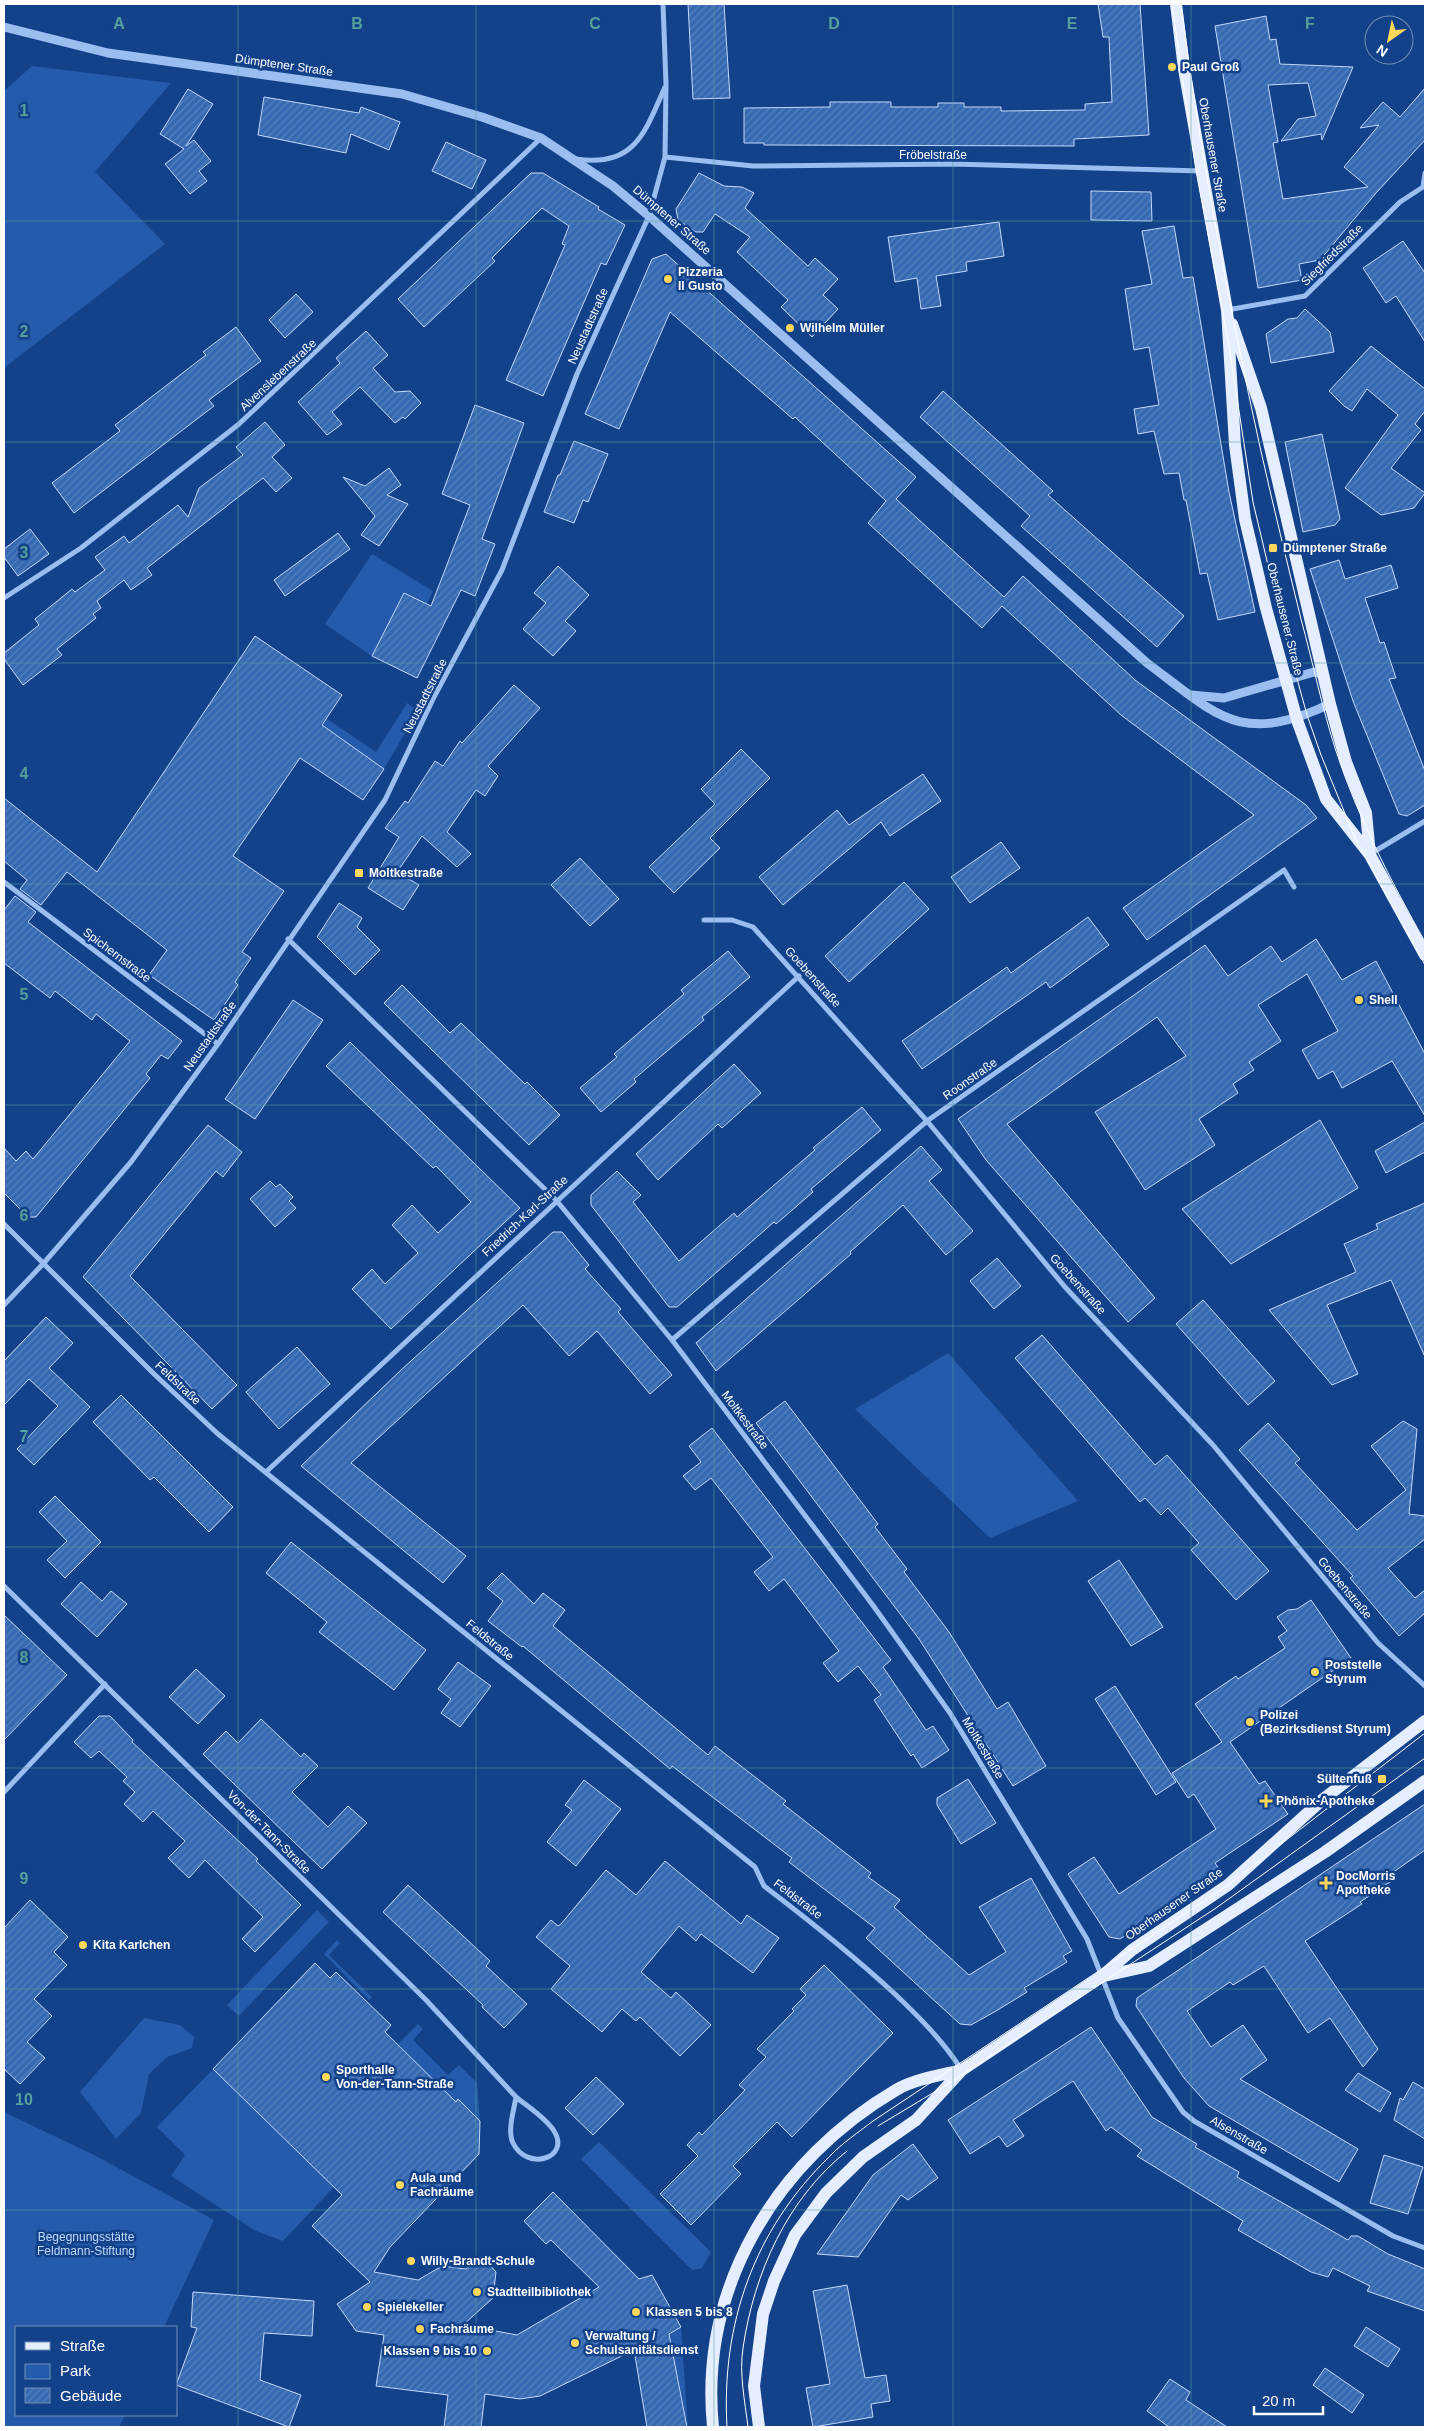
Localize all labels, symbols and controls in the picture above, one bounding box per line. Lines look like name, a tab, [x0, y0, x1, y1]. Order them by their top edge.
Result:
text: A	[113, 15, 125, 32]
text: B	[351, 15, 363, 32]
text: C	[589, 15, 601, 32]
text: D	[828, 15, 840, 32]
text: E	[1067, 15, 1078, 32]
text: F	[1305, 15, 1315, 32]
north arrow	[1364, 15, 1414, 65]
text: N	[1373, 41, 1391, 60]
street label: Dümptener Straße	[234, 51, 334, 79]
place label: Paul Groß	[1182, 60, 1239, 74]
marker: Paul Groß	[1166, 61, 1178, 73]
street label: Oberhausener Straße	[1196, 97, 1230, 214]
text: 1	[20, 102, 29, 119]
street label: Fröbelstraße	[899, 148, 967, 162]
street label: Dümptener Straße	[630, 182, 714, 258]
street label: Siegfriedstraße	[1298, 221, 1366, 289]
place label: Pizzeria Il Gusto	[678, 265, 723, 293]
marker: Pizzeria Il Gusto	[662, 273, 674, 285]
street label: Neustadtstraße	[565, 285, 611, 366]
place label: Wilhelm Müller	[800, 321, 885, 335]
marker: Wilhelm Müller	[784, 322, 796, 334]
text: 2	[20, 323, 29, 340]
street label: Alvenslebenstraße	[237, 336, 319, 414]
place label: Dümptener Straße	[1283, 541, 1387, 555]
marker: Dümptener Straße	[1267, 542, 1279, 554]
text: 3	[20, 544, 29, 561]
street label: Oberhausener Straße	[1264, 561, 1306, 677]
street label: Neustadtstraße	[400, 656, 450, 736]
text: 4	[20, 765, 29, 782]
place label: Moltkestraße	[369, 866, 443, 880]
marker: Moltkestraße	[353, 867, 365, 879]
street label: Spichernstraße	[80, 925, 154, 985]
street label: Goebenstraße	[782, 944, 844, 1010]
text: 5	[20, 986, 29, 1003]
place label: Shell	[1369, 993, 1398, 1007]
marker: Shell	[1353, 994, 1365, 1006]
street label: Neustadtstraße	[181, 998, 239, 1074]
street label: Roonstraße	[940, 1055, 1000, 1103]
street label: Friedrich-Karl-Straße	[479, 1172, 571, 1259]
text: 6	[20, 1207, 29, 1224]
street label: Goebenstraße	[1047, 1251, 1109, 1317]
street label: Feldstraße	[152, 1358, 204, 1408]
street label: Moltkestraße	[719, 1388, 772, 1452]
text: 7	[20, 1428, 29, 1445]
street label: Goebenstraße	[1315, 1554, 1375, 1622]
street label: Feldstraße	[463, 1617, 517, 1664]
text: 8	[20, 1649, 29, 1666]
place label: Poststelle Styrum	[1325, 1658, 1382, 1686]
marker: Poststelle Styrum	[1309, 1666, 1321, 1678]
place label: Polizei (Bezirksdienst Styrum)	[1260, 1708, 1391, 1736]
street label: Moltkestraße	[959, 1715, 1007, 1782]
marker: Polizei (Bezirksdienst Styrum)	[1244, 1716, 1256, 1728]
place label: Sültenfuß	[1317, 1772, 1372, 1786]
marker: Sültenfuß	[1376, 1773, 1388, 1785]
street label: Von-der-Tann-Straße	[224, 1787, 314, 1877]
place label: Phönix-Apotheke	[1276, 1794, 1375, 1808]
marker: Phönix-Apotheke	[1260, 1795, 1272, 1807]
street label: Oberhausener Straße	[1122, 1865, 1226, 1943]
place label: DocMorris Apotheke	[1336, 1869, 1396, 1897]
text: 9	[20, 1870, 29, 1887]
street label: Feldstraße	[771, 1876, 825, 1922]
marker: DocMorris Apotheke	[1320, 1877, 1332, 1889]
place label: Kita Karlchen	[93, 1938, 170, 1952]
marker: Kita Karlchen	[77, 1939, 89, 1951]
place label: Sporthalle Von-der-Tann-Straße	[336, 2063, 454, 2091]
marker: Sporthalle Von-der-Tann-Straße	[320, 2071, 332, 2083]
text: 10	[15, 2091, 33, 2108]
street label: Alsenstraße	[1208, 2113, 1271, 2157]
place label: Aula und Fachräume	[410, 2171, 474, 2199]
marker: Aula und Fachräume	[394, 2179, 406, 2191]
park label: Begegnungsstätte Feldmann-Stiftung	[37, 2230, 135, 2258]
place label: Willy-Brandt-Schule	[421, 2254, 535, 2268]
marker: Willy-Brandt-Schule	[405, 2255, 417, 2267]
place label: Stadtteilbibliothek	[487, 2285, 591, 2299]
marker: Stadtteilbibliothek	[471, 2286, 483, 2298]
place label: Spielekeller	[377, 2300, 444, 2314]
marker: Spielekeller	[361, 2301, 373, 2313]
place label: Klassen 5 bis 8	[646, 2305, 733, 2319]
marker: Klassen 5 bis 8	[630, 2306, 642, 2318]
place label: Fachräume	[430, 2322, 494, 2336]
marker: Fachräume	[414, 2323, 426, 2335]
legend	[15, 2326, 178, 2416]
place label: Verwaltung / Schulsanitätsdienst	[585, 2329, 698, 2357]
text: Straße	[60, 2337, 105, 2354]
marker: Verwaltung / Schulsanitätsdienst	[569, 2337, 581, 2349]
place label: Klassen 9 bis 10	[384, 2344, 477, 2358]
marker: Klassen 9 bis 10	[481, 2345, 493, 2357]
text: Park	[60, 2362, 91, 2379]
scale bar	[1254, 2384, 1323, 2416]
text: Gebäude	[60, 2387, 122, 2404]
text: 20 m	[1262, 2392, 1295, 2409]

